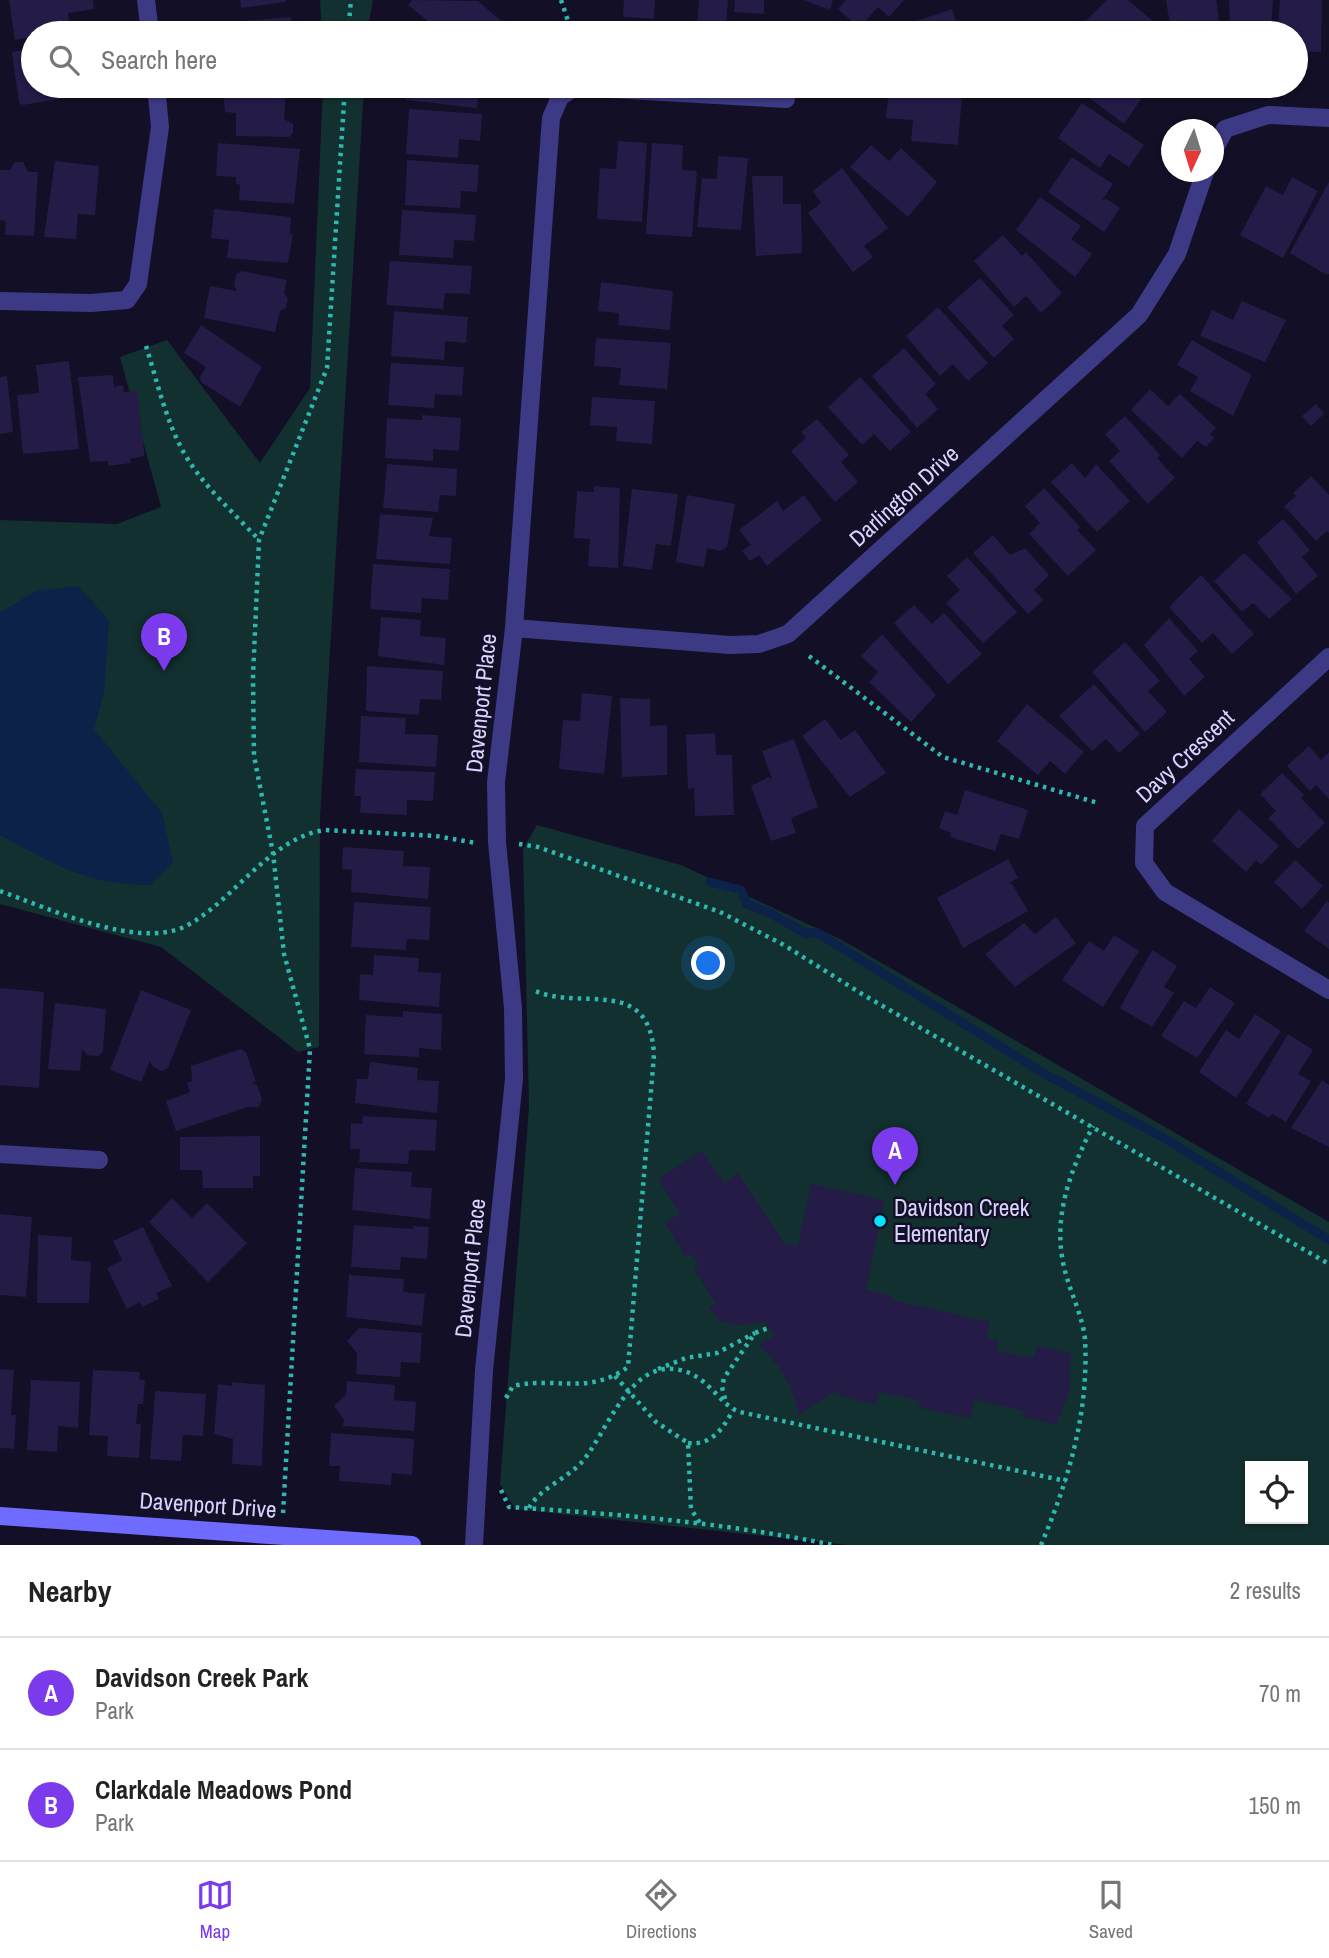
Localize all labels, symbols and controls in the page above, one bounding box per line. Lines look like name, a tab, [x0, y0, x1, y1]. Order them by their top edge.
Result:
search box	[21, 21, 1308, 98]
icon: search	[45, 41, 83, 79]
text: Search here	[101, 42, 217, 77]
north arrow	[1161, 119, 1224, 182]
street label: Darlington Drive	[842, 438, 965, 553]
pin: B	[141, 613, 187, 671]
street label: Davenport Place	[458, 632, 503, 774]
street label: Davy Crescent	[1129, 702, 1240, 809]
your location	[691, 946, 725, 980]
pin: A	[872, 1127, 918, 1185]
place label: Davidson Creek Elementary	[894, 1192, 1030, 1249]
street label: Davenport Place	[447, 1197, 492, 1339]
marker: Davidson Creek Elementary	[872, 1213, 888, 1229]
map controls	[1245, 1461, 1308, 1524]
button: locate	[1245, 1461, 1308, 1524]
street label: Davenport Drive	[138, 1484, 278, 1525]
text: Nearby	[28, 1571, 111, 1611]
text: 2 results	[1230, 1575, 1301, 1606]
text: Davidson Creek Park	[95, 1660, 308, 1695]
text: A	[44, 1678, 58, 1709]
text: 70 m	[1259, 1678, 1301, 1709]
text: Park	[95, 1695, 134, 1726]
text: Clarkdale Meadows Pond	[95, 1772, 352, 1807]
text: B	[44, 1790, 58, 1821]
text: 150 m	[1249, 1790, 1301, 1821]
text: Park	[95, 1807, 134, 1838]
tab: Map	[196, 1876, 234, 1944]
tab: Directions	[626, 1876, 697, 1944]
tab: Saved	[1089, 1876, 1133, 1944]

